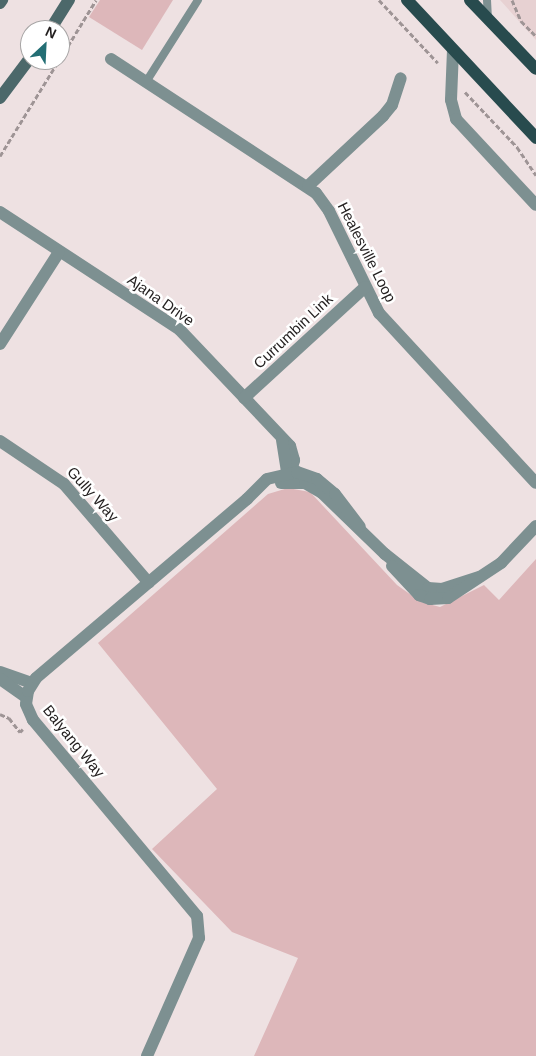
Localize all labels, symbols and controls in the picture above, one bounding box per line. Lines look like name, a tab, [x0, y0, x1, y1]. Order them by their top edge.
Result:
north arrow	[20, 20, 70, 70]
text: N	[43, 23, 59, 42]
street label: Healesville Loop	[334, 199, 400, 305]
street label: Ajana Drive	[124, 270, 198, 330]
street label: Currumbin Link	[250, 290, 336, 372]
street label: Gully Way	[64, 463, 122, 525]
street label: Balyang Way	[39, 701, 109, 781]

